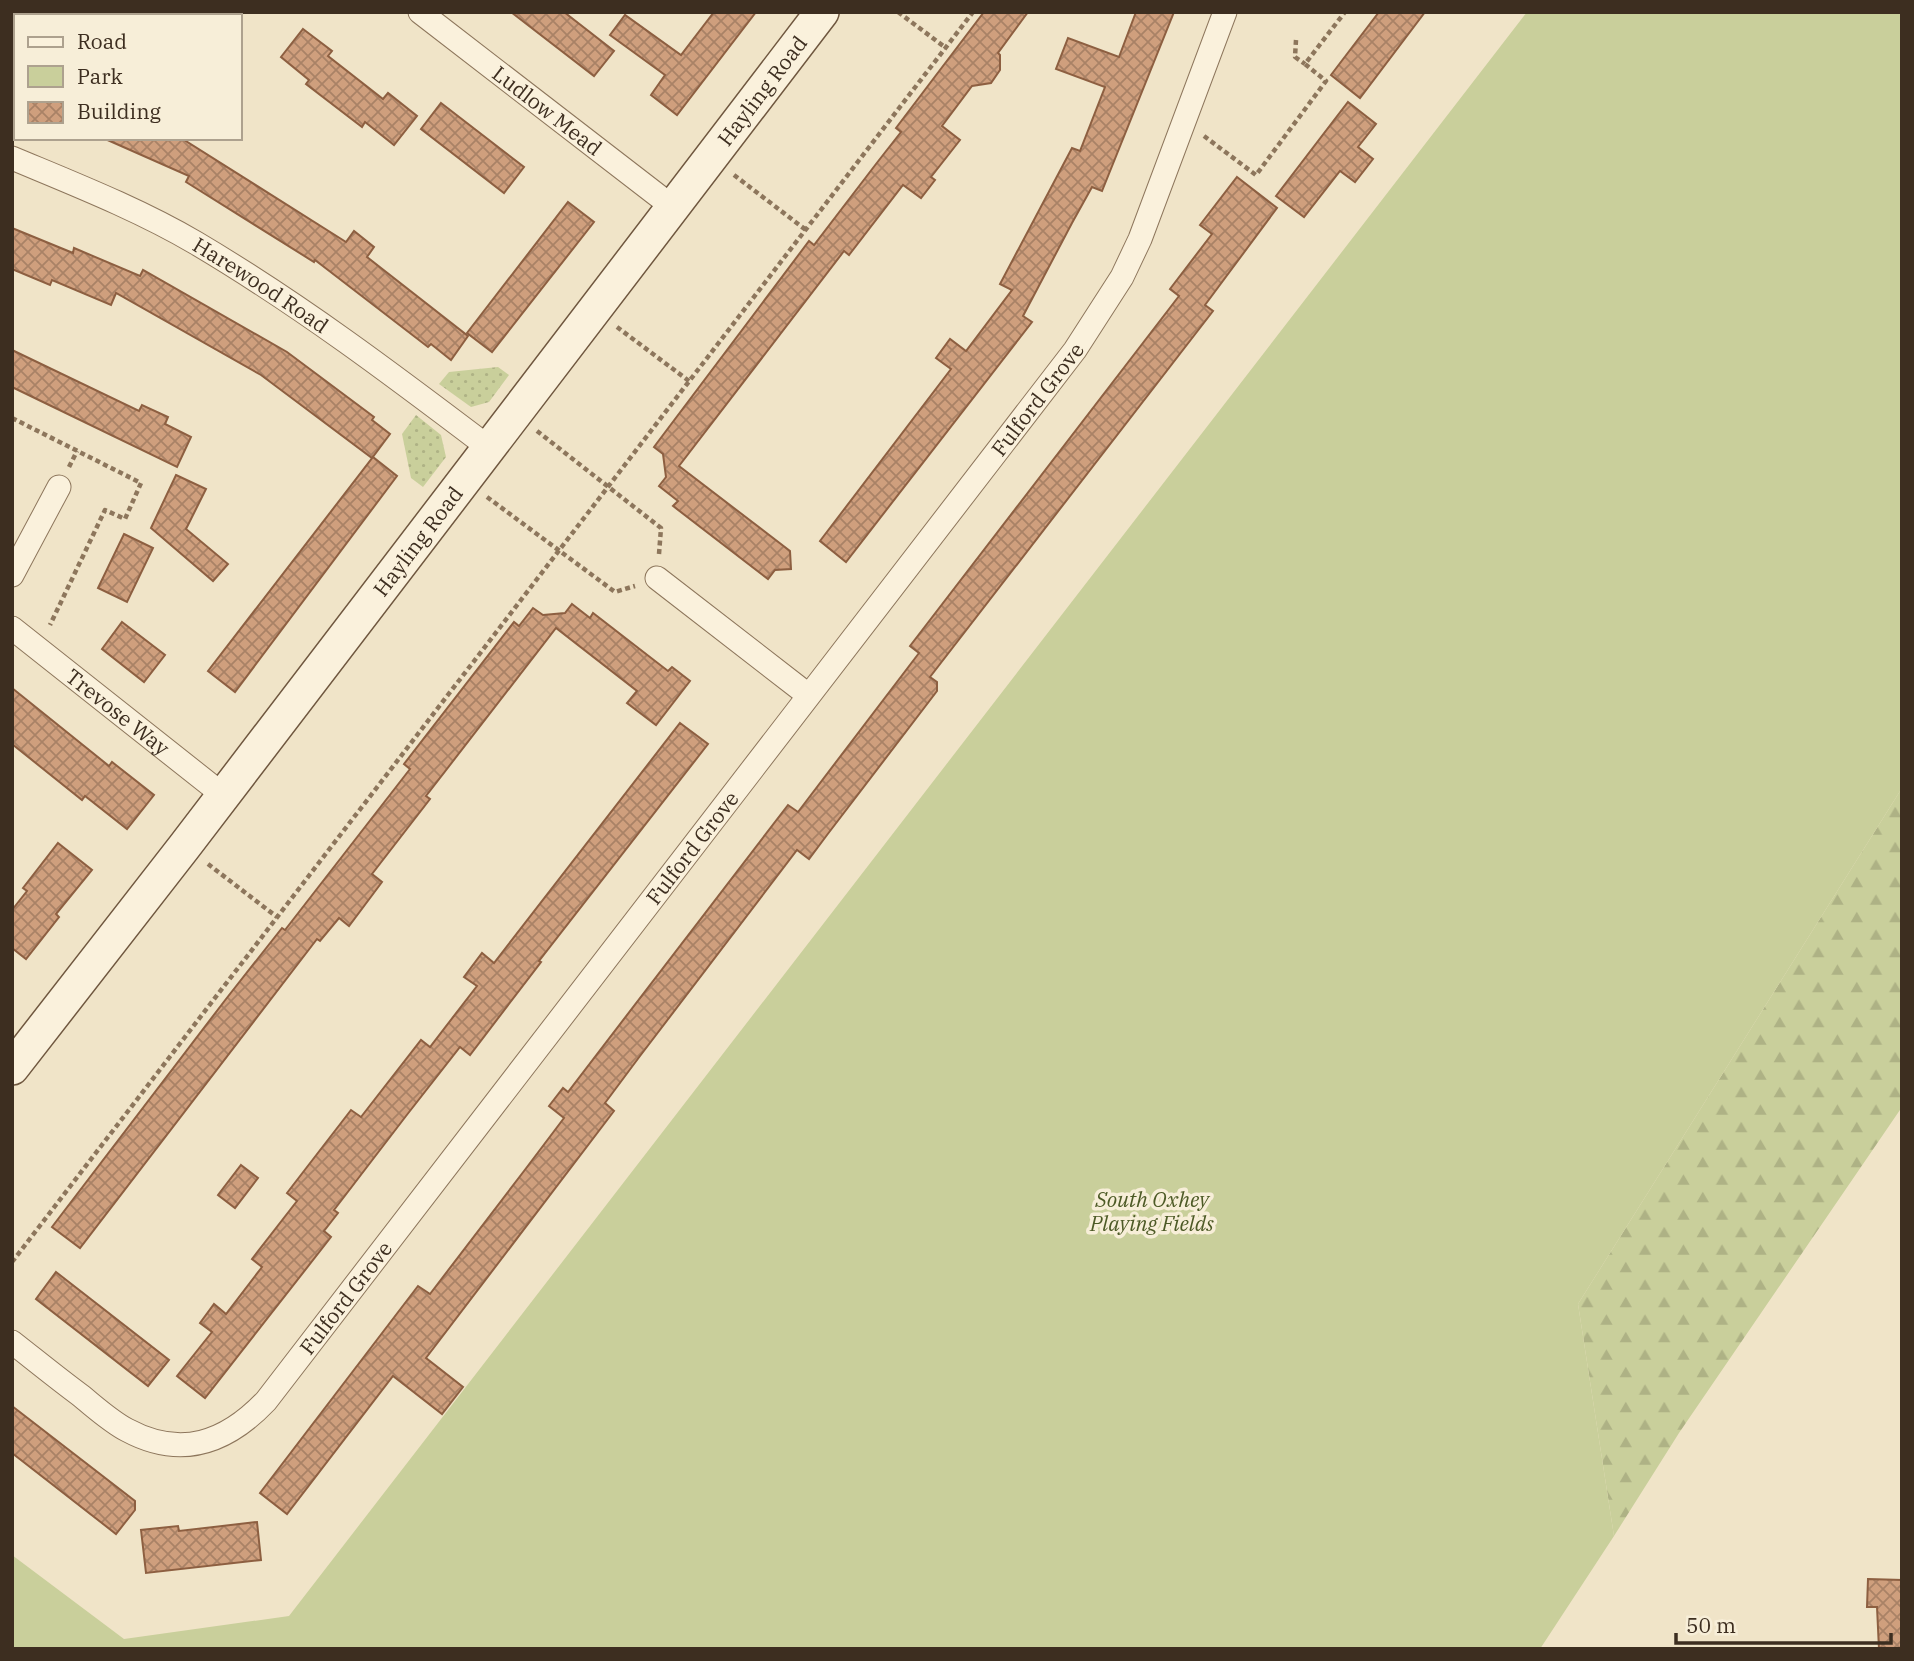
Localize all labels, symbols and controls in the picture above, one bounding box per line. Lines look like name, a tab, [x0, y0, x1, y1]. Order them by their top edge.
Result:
legend	[14, 14, 242, 140]
text: Road	[77, 27, 127, 55]
street label: Hayling Road	[711, 30, 813, 151]
street label: Ludlow Mead	[487, 59, 608, 162]
text: Park	[77, 62, 124, 90]
text: Building	[77, 97, 162, 125]
street label: Harewood Road	[188, 230, 335, 339]
street label: Fulford Grove	[985, 337, 1090, 462]
street label: Hayling Road	[367, 480, 469, 602]
street label: Trevose Way	[60, 662, 176, 762]
street label: Fulford Grove	[639, 785, 745, 910]
park label: South Oxhey Playing Fields	[1089, 1185, 1214, 1237]
street label: Fulford Grove	[293, 1235, 398, 1360]
scale bar	[1676, 1602, 1891, 1646]
text: 50 m	[1686, 1611, 1736, 1639]

